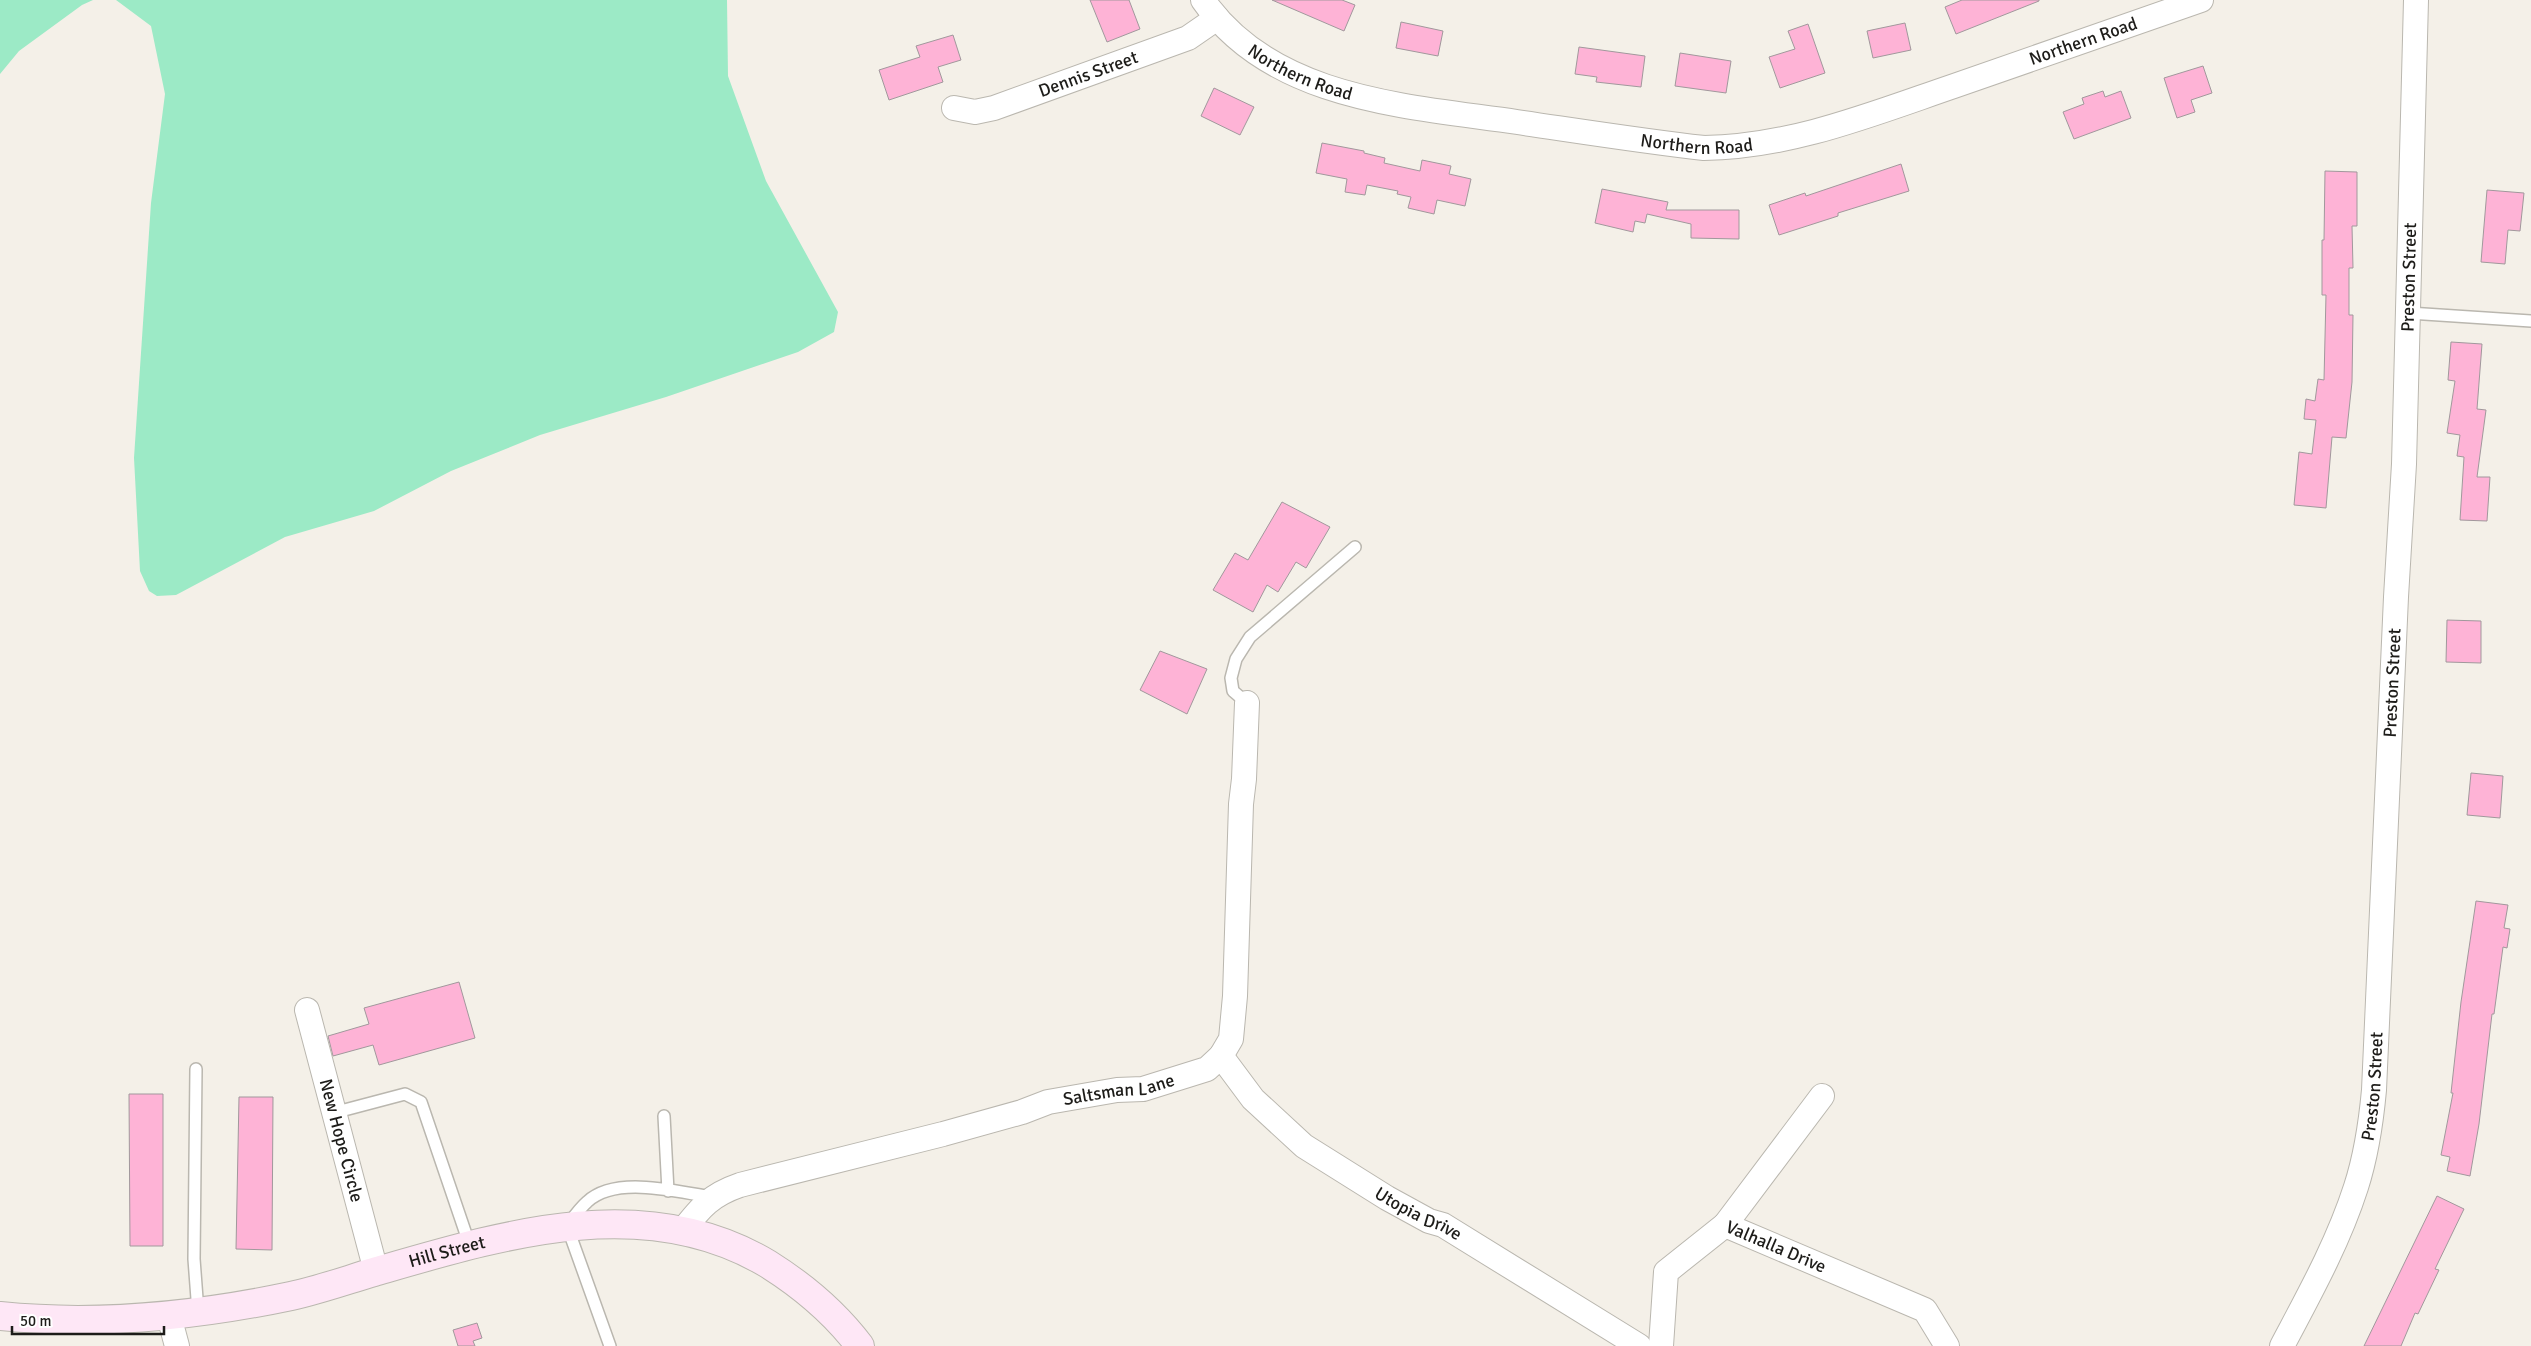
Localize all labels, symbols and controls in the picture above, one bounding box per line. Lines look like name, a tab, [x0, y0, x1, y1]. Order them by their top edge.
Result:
street label: Northern Road	[2026, 12, 2140, 70]
street label: Northern Road	[1244, 39, 1355, 105]
street label: Dennis Street	[1036, 46, 1141, 102]
street label: Northern Road	[1639, 129, 1754, 159]
street label: Preston Street	[2396, 222, 2421, 332]
street label: Preston Street	[2379, 628, 2406, 738]
street label: Preston Street	[2357, 1031, 2388, 1143]
street label: Saltsman Lane	[1061, 1069, 1177, 1110]
street label: New Hope Circle	[315, 1076, 368, 1205]
street label: Utopia Drive	[1370, 1182, 1466, 1245]
street label: Valhalla Drive	[1723, 1216, 1829, 1278]
street label: Hill Street	[406, 1231, 487, 1272]
scale bar	[12, 1304, 165, 1336]
text: 50 m	[20, 1312, 51, 1330]

